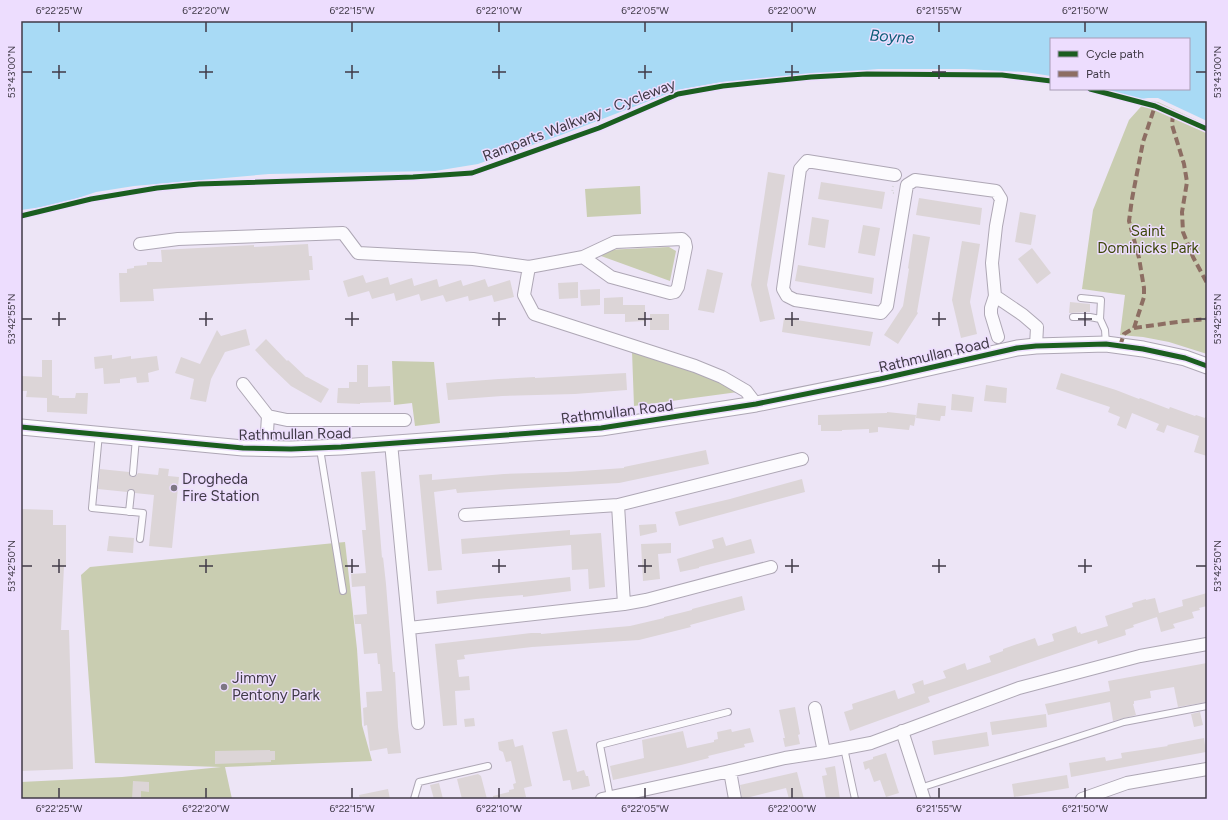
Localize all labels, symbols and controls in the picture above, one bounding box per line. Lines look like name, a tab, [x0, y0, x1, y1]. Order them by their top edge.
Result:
text: 6°22'25"W	[36, 4, 83, 17]
text: 6°22'20"W	[182, 4, 230, 17]
text: 6°22'15"W	[329, 4, 375, 17]
text: 6°22'10"W	[476, 4, 522, 17]
text: 6°22'05"W	[621, 4, 669, 17]
text: 6°22'00"W	[768, 4, 816, 17]
text: 6°21'55"W	[916, 4, 962, 17]
text: 6°21'50"W	[1062, 4, 1108, 17]
water label: Boyne	[869, 25, 915, 48]
legend	[1050, 38, 1190, 90]
text: 53°43'00"N	[5, 46, 18, 98]
text: 53°43'00"N	[1211, 46, 1224, 98]
text: Cycle path	[1086, 47, 1144, 61]
text: Path	[1086, 67, 1110, 81]
street label: Ramparts Walkway - Cycleway	[480, 75, 678, 165]
park label: Saint Dominicks Park	[1097, 222, 1200, 257]
text: 53°42'55"N	[5, 293, 18, 345]
text: 53°42'55"N	[1211, 293, 1224, 345]
street label: Rathmullan Road	[877, 334, 991, 376]
street label: Rathmullan Road	[560, 396, 674, 428]
street label: Rathmullan Road	[238, 424, 352, 444]
place label: Drogheda Fire Station	[182, 470, 259, 505]
marker: Drogheda Fire Station	[169, 483, 179, 493]
text: 53°42'50"N	[5, 540, 18, 592]
text: 53°42'50"N	[1211, 540, 1224, 592]
place label: Jimmy Pentony Park	[232, 669, 321, 704]
marker: Jimmy Pentony Park	[219, 682, 229, 692]
text: 6°22'25"W	[36, 802, 83, 815]
text: 6°22'20"W	[182, 802, 230, 815]
text: 6°22'15"W	[329, 802, 375, 815]
text: 6°22'10"W	[476, 802, 522, 815]
text: 6°22'05"W	[621, 802, 669, 815]
text: 6°22'00"W	[768, 802, 816, 815]
text: 6°21'55"W	[916, 802, 962, 815]
text: 6°21'50"W	[1062, 802, 1108, 815]

